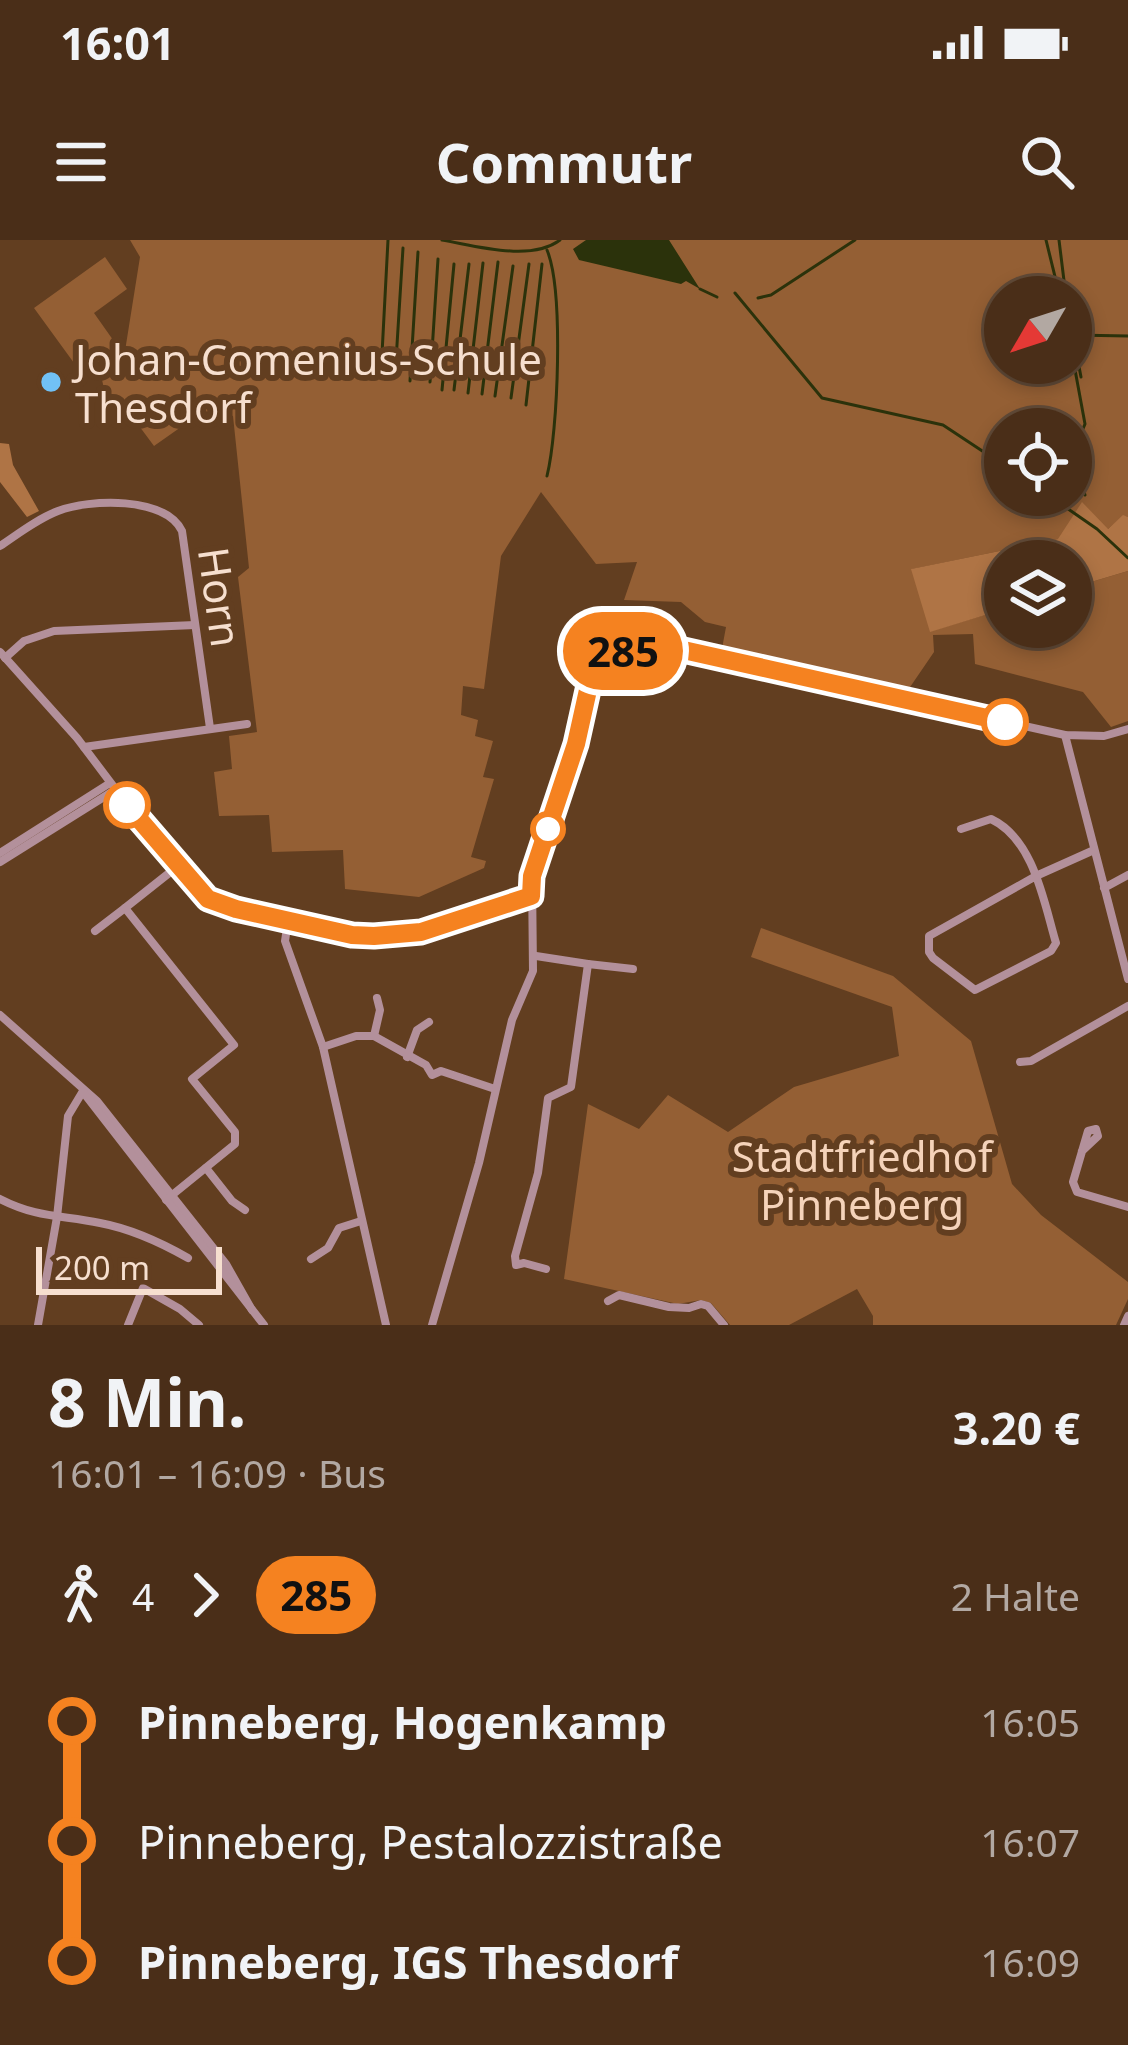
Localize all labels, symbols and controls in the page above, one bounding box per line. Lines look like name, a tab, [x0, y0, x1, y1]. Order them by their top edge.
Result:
text: 16:01	[60, 12, 176, 73]
text: Commutr	[436, 125, 692, 199]
icon: menu	[48, 129, 114, 195]
icon: search	[1014, 129, 1080, 195]
north arrow	[984, 276, 1092, 384]
map controls	[984, 276, 1092, 648]
place label: Johan-Comenius-Schule Thesdorf	[71, 330, 542, 435]
marker: Johan-Comenius-Schule Thesdorf	[38, 369, 64, 395]
button: locate	[984, 408, 1092, 516]
button: layers	[984, 540, 1092, 648]
street label: Horn	[186, 544, 256, 650]
line badge: 285	[554, 612, 692, 690]
text: 285	[587, 622, 659, 679]
unlabelled marker	[983, 700, 1027, 744]
unlabelled marker	[105, 783, 149, 827]
unlabelled marker	[532, 813, 564, 845]
park label: Stadtfriedhof Pinneberg	[732, 1127, 995, 1232]
scale bar	[36, 1241, 222, 1294]
text: 200 m	[54, 1245, 150, 1290]
text: 8 Min.	[48, 1356, 246, 1446]
text: 3.20 €	[953, 1397, 1080, 1458]
text: 16:01 – 16:09 · Bus	[48, 1446, 386, 1499]
icon: walk	[48, 1562, 114, 1628]
icon: forward	[172, 1562, 238, 1628]
text: 285	[280, 1566, 352, 1623]
text: 4	[132, 1569, 154, 1622]
text: 2 Halte	[951, 1569, 1080, 1622]
text: Pinneberg, Hogenkamp	[138, 1691, 667, 1752]
text: 16:05	[980, 1695, 1080, 1748]
text: Pinneberg, Pestalozzistraße	[138, 1811, 723, 1872]
text: 16:07	[980, 1815, 1080, 1868]
text: Pinneberg, IGS Thesdorf	[138, 1931, 678, 1992]
text: 16:09	[980, 1935, 1080, 1988]

